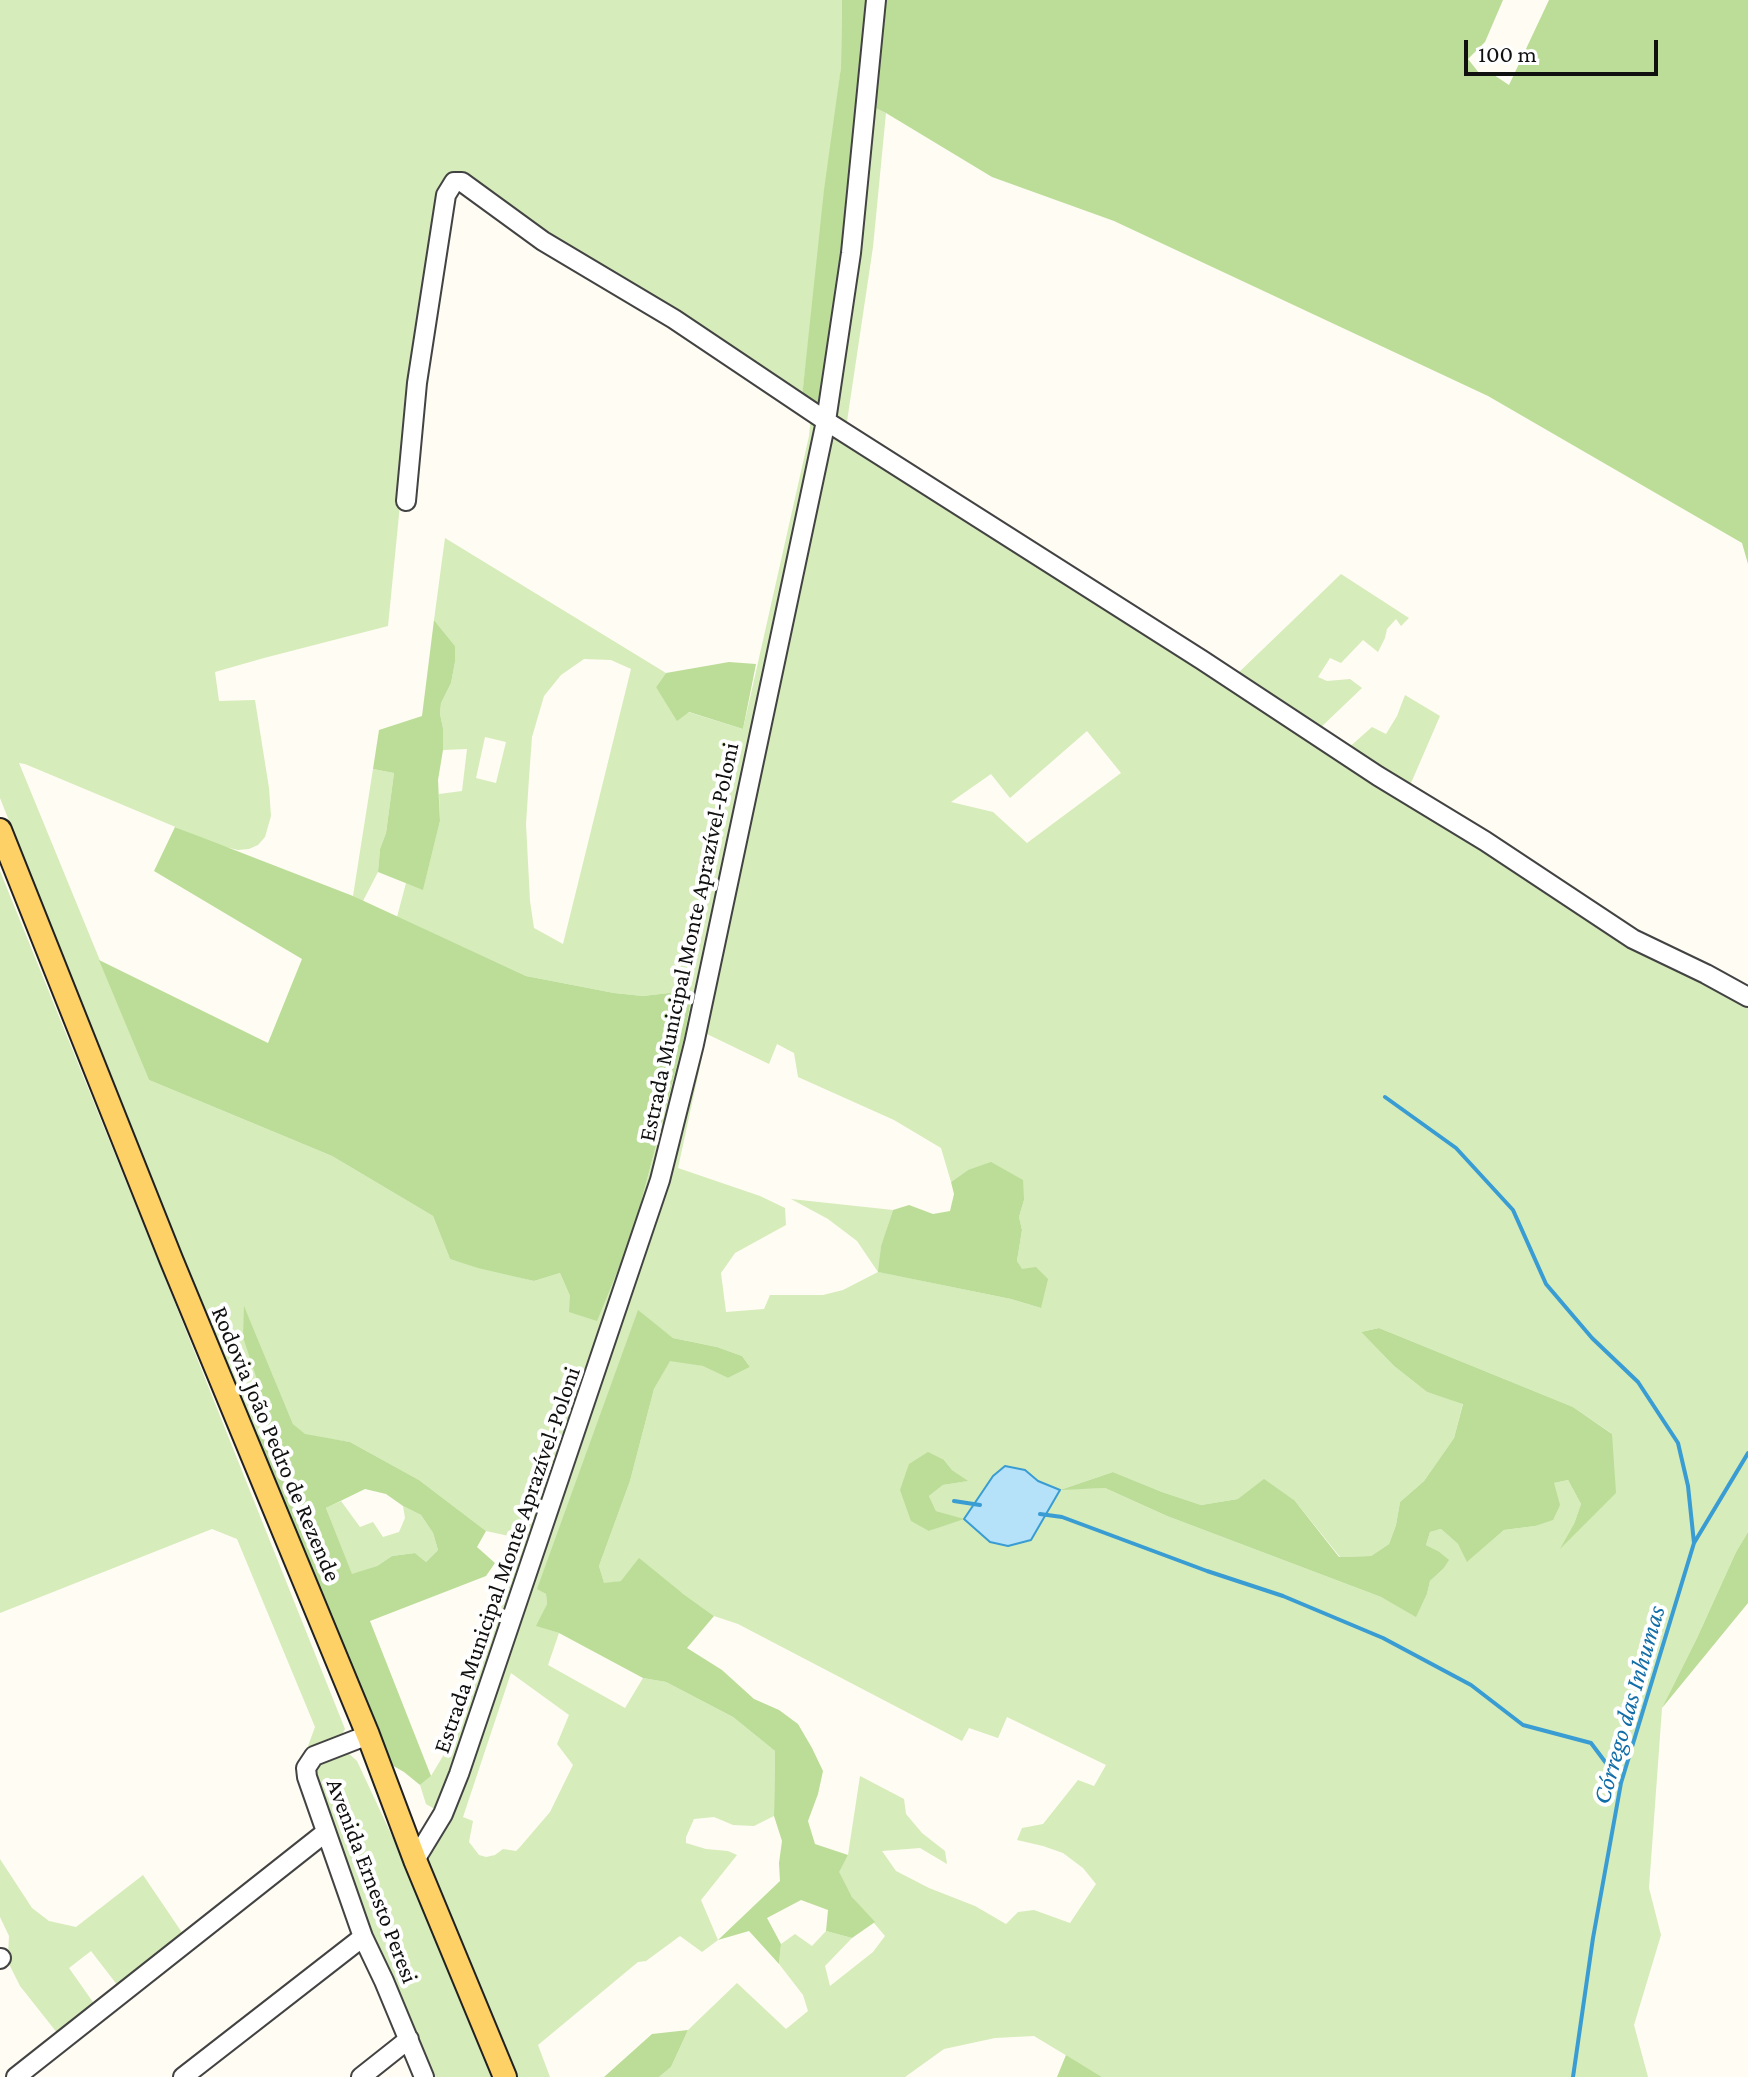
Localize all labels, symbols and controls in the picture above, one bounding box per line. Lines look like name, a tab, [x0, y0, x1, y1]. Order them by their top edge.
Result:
scale bar	[1468, 24, 1662, 74]
text: 100 m	[1478, 40, 1537, 67]
street label: Estrada Municipal Monte Aprazível-Poloni	[633, 740, 745, 1144]
street label: Rodovia João Pedro de Rezende	[205, 1302, 347, 1586]
street label: Estrada Municipal Monte Aprazível-Poloni	[427, 1363, 587, 1757]
water label: Córrego das Inhumas	[1586, 1602, 1672, 1808]
street label: Avenida Ernesto Peresi	[320, 1775, 424, 1987]

